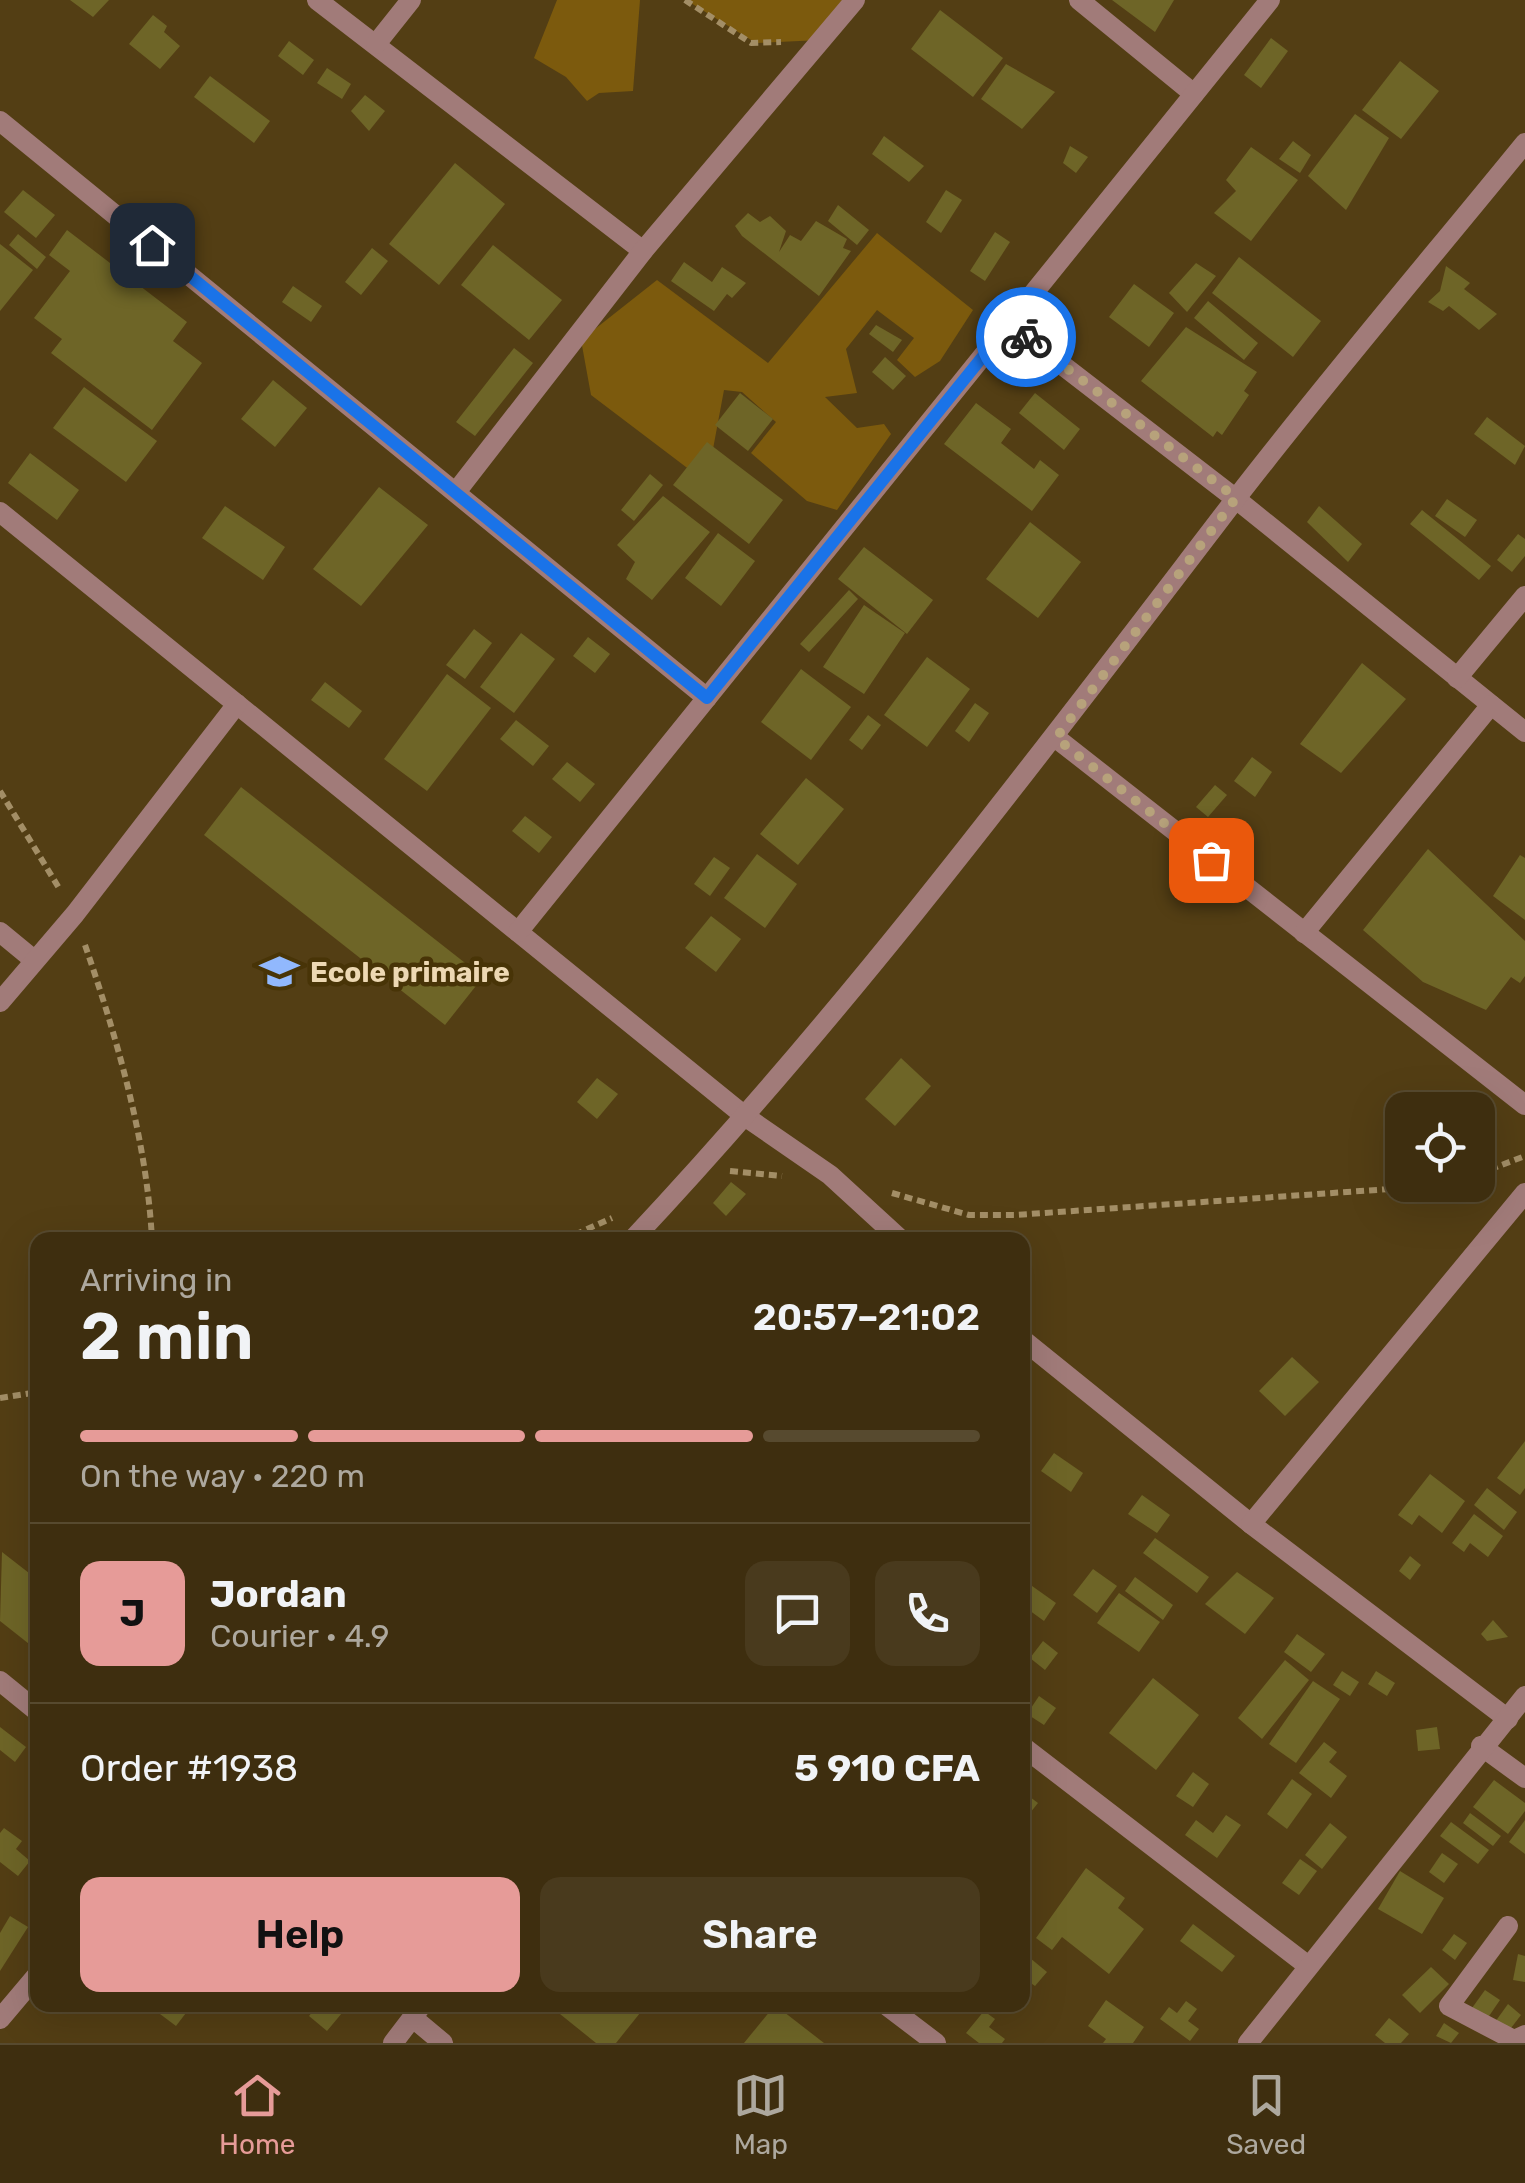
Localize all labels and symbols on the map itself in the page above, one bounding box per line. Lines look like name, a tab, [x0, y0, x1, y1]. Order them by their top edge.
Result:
pin	[110, 203, 195, 288]
courier	[976, 287, 1076, 387]
pin	[1169, 818, 1254, 903]
school or university icon: Ecole primaire	[259, 951, 301, 993]
place label: Ecole primaire	[310, 956, 510, 989]

